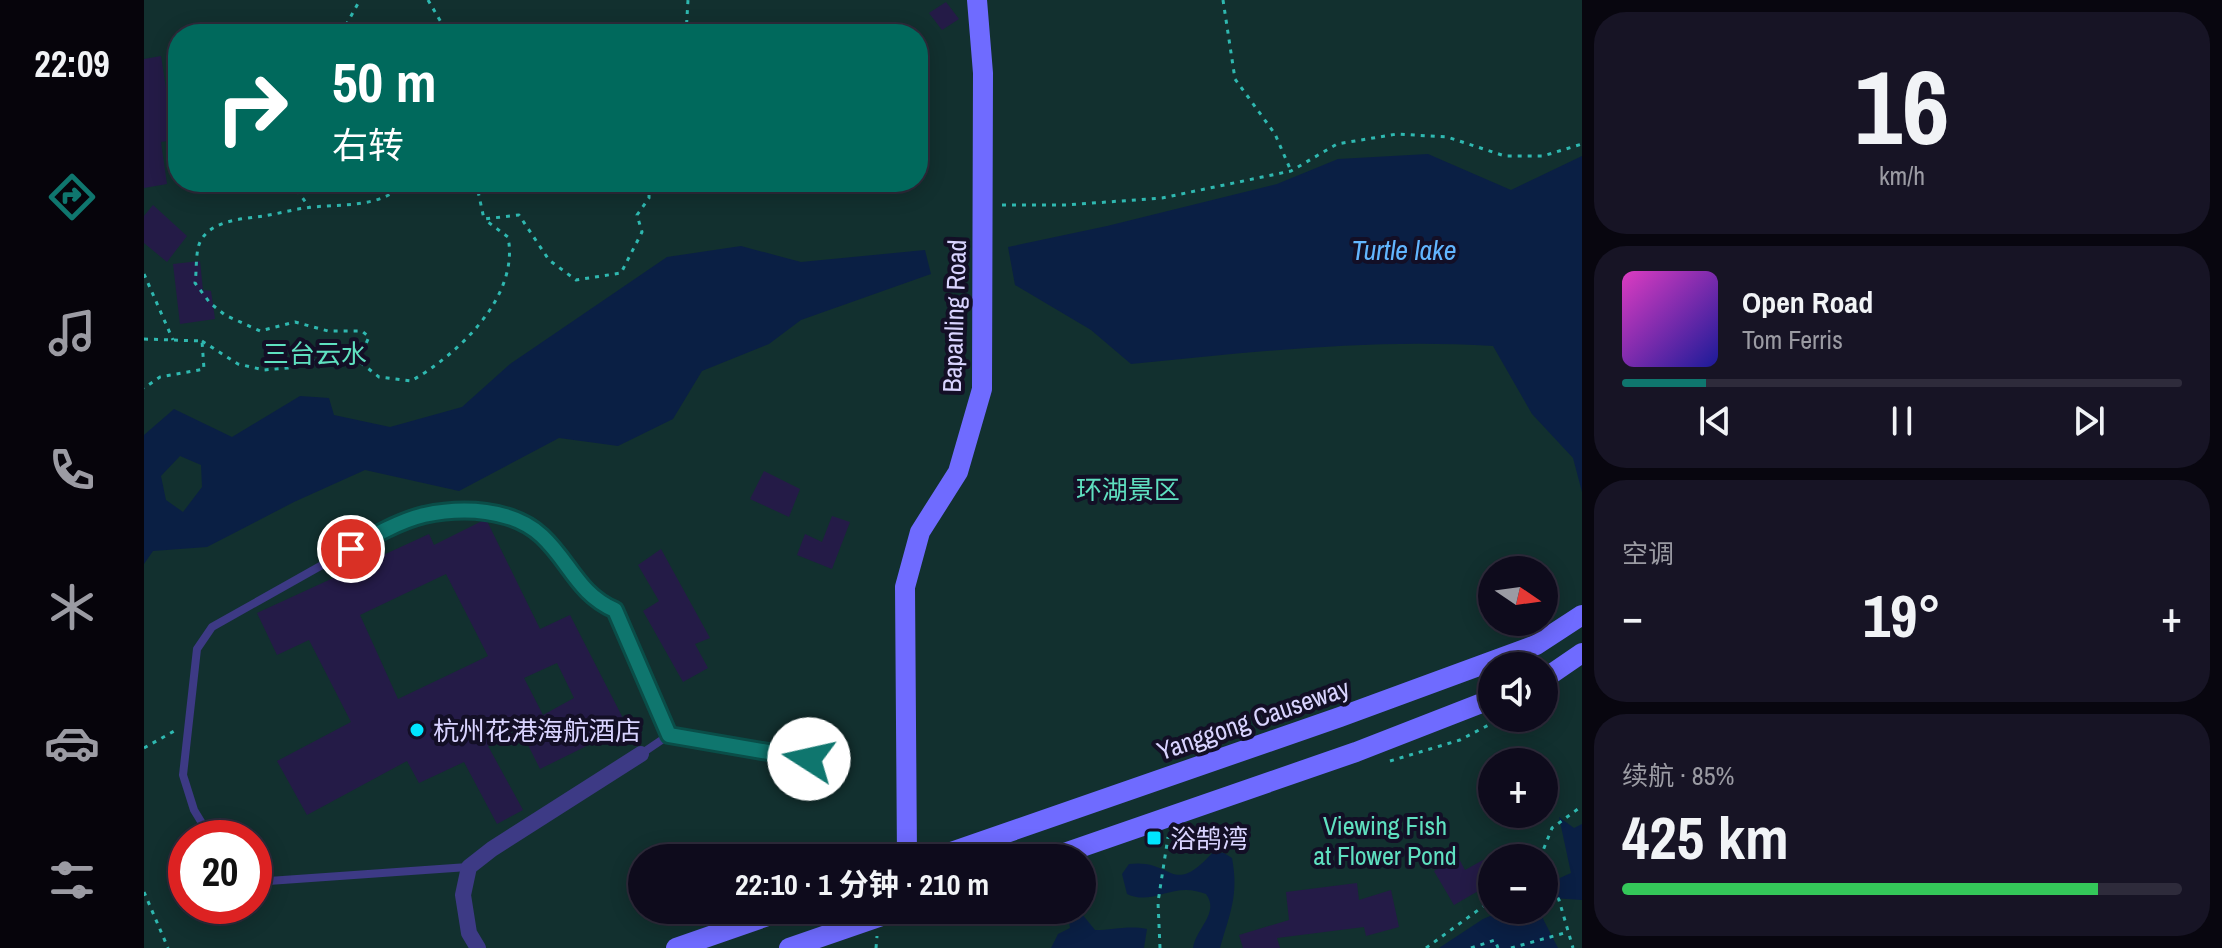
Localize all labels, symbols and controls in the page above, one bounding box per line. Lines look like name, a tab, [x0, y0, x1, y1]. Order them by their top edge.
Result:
text: 16	[1855, 36, 1949, 176]
text: 22:09	[34, 40, 110, 88]
text: 50 m	[332, 44, 437, 119]
icon: right	[200, 56, 304, 160]
text: 右转	[332, 121, 404, 169]
text: km/h	[1879, 158, 1925, 193]
icon: directions	[44, 169, 100, 225]
water label: Turtle lake	[1351, 231, 1457, 269]
street label: Bapanling Road	[934, 239, 974, 393]
text: Open Road	[1742, 282, 1873, 322]
icon: music	[44, 305, 100, 361]
text: Tom Ferris	[1742, 322, 1843, 357]
park label: 三台云水	[263, 336, 367, 371]
icon: previous	[1693, 399, 1737, 443]
icon: pause	[1880, 399, 1924, 443]
icon: next	[2067, 399, 2111, 443]
icon: phone	[44, 442, 100, 498]
park label: 环湖景区	[1076, 472, 1180, 507]
pin	[317, 515, 385, 583]
icon: arrive	[329, 527, 373, 571]
text: 空调	[1622, 536, 1674, 571]
north arrow	[1478, 556, 1558, 636]
map controls	[1478, 556, 1558, 924]
text: 19°	[1863, 575, 1941, 656]
icon: climate	[44, 579, 100, 635]
text: −	[1622, 586, 1643, 646]
text: +	[2161, 586, 2182, 646]
button: sound	[1478, 652, 1558, 732]
street label: Yanggong Causeway	[1152, 670, 1354, 768]
place label: 杭州花港海航酒店	[433, 713, 641, 748]
icon: car	[44, 715, 100, 771]
position arrow	[767, 717, 851, 801]
marker: 杭州花港海航酒店	[408, 721, 426, 739]
button: +	[1478, 748, 1558, 828]
text: 续航 · 85%	[1622, 758, 1734, 793]
text: 425 km	[1622, 797, 1789, 878]
park label: Viewing Fish at Flower Pond	[1313, 808, 1457, 873]
speed limit sign: 20	[168, 820, 272, 924]
place label: 浴鹄湾	[1170, 821, 1248, 856]
marker: 浴鹄湾	[1145, 829, 1163, 847]
button: −	[1478, 844, 1558, 924]
icon: filters	[44, 852, 100, 908]
text: 22:10 · 1 分钟 · 210 m	[735, 864, 989, 904]

